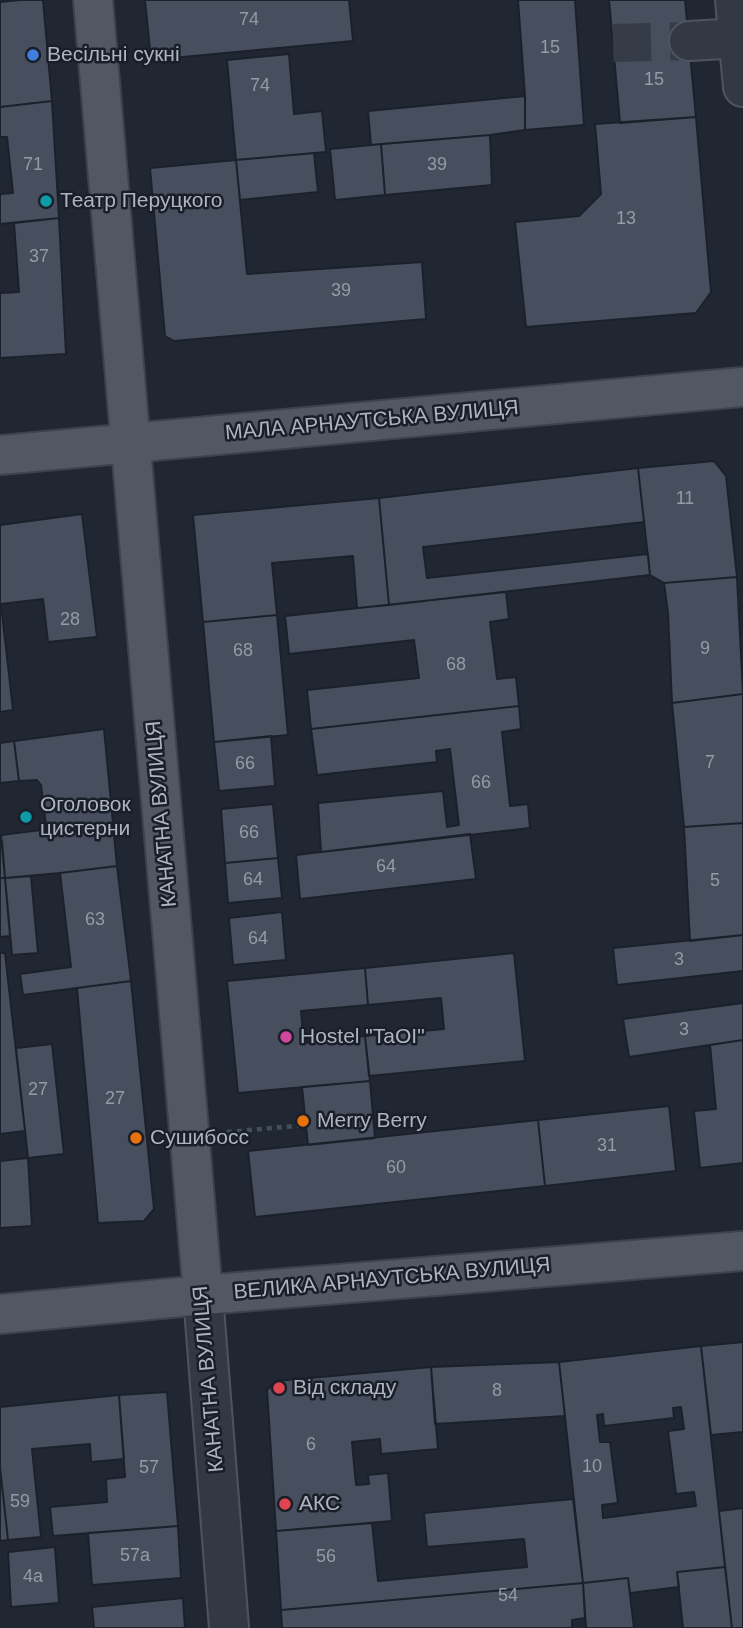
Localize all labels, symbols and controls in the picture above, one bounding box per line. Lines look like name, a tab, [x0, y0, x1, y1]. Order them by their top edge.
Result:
house number: 74	[239, 9, 259, 31]
house number: 15	[540, 37, 560, 59]
place label: Весільні сукні	[47, 42, 180, 68]
marker: Весільні сукні	[25, 47, 41, 63]
house number: 15	[644, 69, 664, 91]
house number: 74	[250, 75, 270, 97]
house number: 71	[23, 154, 43, 176]
house number: 39	[427, 154, 447, 176]
place label: Театр Перуцкого	[60, 188, 222, 214]
marker: Театр Перуцкого	[38, 193, 54, 209]
house number: 13	[616, 208, 636, 230]
house number: 37	[29, 246, 49, 268]
house number: 39	[331, 280, 351, 302]
street label: МАЛА АРНАУТСЬКА ВУЛИЦЯ	[224, 396, 520, 446]
house number: 11	[676, 488, 694, 510]
house number: 28	[60, 609, 80, 631]
house number: 9	[700, 638, 710, 660]
house number: 68	[233, 640, 253, 662]
house number: 68	[446, 654, 466, 676]
street label: КАНАТНА ВУЛИЦЯ	[141, 720, 183, 908]
house number: 7	[705, 752, 715, 774]
house number: 66	[235, 753, 255, 775]
house number: 66	[471, 772, 491, 794]
place label: Оголовок цистерни	[40, 792, 131, 842]
marker: Оголовок цистерни	[18, 809, 34, 825]
house number: 66	[239, 822, 259, 844]
house number: 64	[376, 856, 396, 878]
house number: 64	[243, 869, 263, 891]
house number: 5	[710, 870, 720, 892]
house number: 63	[85, 909, 105, 931]
house number: 64	[248, 928, 268, 950]
house number: 3	[674, 949, 684, 971]
house number: 3	[679, 1019, 689, 1041]
place label: Hostel "TaOI"	[300, 1024, 425, 1050]
marker: Hostel "TaOI"	[278, 1029, 294, 1045]
house number: 27	[28, 1079, 48, 1101]
house number: 27	[105, 1088, 125, 1110]
place label: Merry Berry	[317, 1108, 427, 1134]
marker: Merry Berry	[295, 1113, 311, 1129]
place label: Сушибосс	[150, 1125, 249, 1151]
marker: Сушибосс	[128, 1130, 144, 1146]
house number: 31	[597, 1135, 617, 1157]
house number: 60	[386, 1157, 406, 1179]
street label: ВЕЛИКА АРНАУТСЬКА ВУЛИЦЯ	[233, 1253, 551, 1305]
street label: КАНАТНА ВУЛИЦЯ	[188, 1285, 230, 1473]
place label: Від складу	[293, 1375, 396, 1401]
marker: Від складу	[271, 1380, 287, 1396]
house number: 8	[492, 1380, 502, 1402]
house number: 6	[306, 1434, 316, 1456]
house number: 10	[582, 1456, 602, 1478]
house number: 57	[139, 1457, 159, 1479]
house number: 59	[10, 1491, 30, 1513]
place label: АКС	[299, 1491, 340, 1517]
marker: АКС	[277, 1496, 293, 1512]
house number: 57а	[120, 1545, 150, 1567]
house number: 56	[316, 1546, 336, 1568]
house number: 4а	[23, 1566, 43, 1588]
house number: 54	[498, 1585, 518, 1607]

